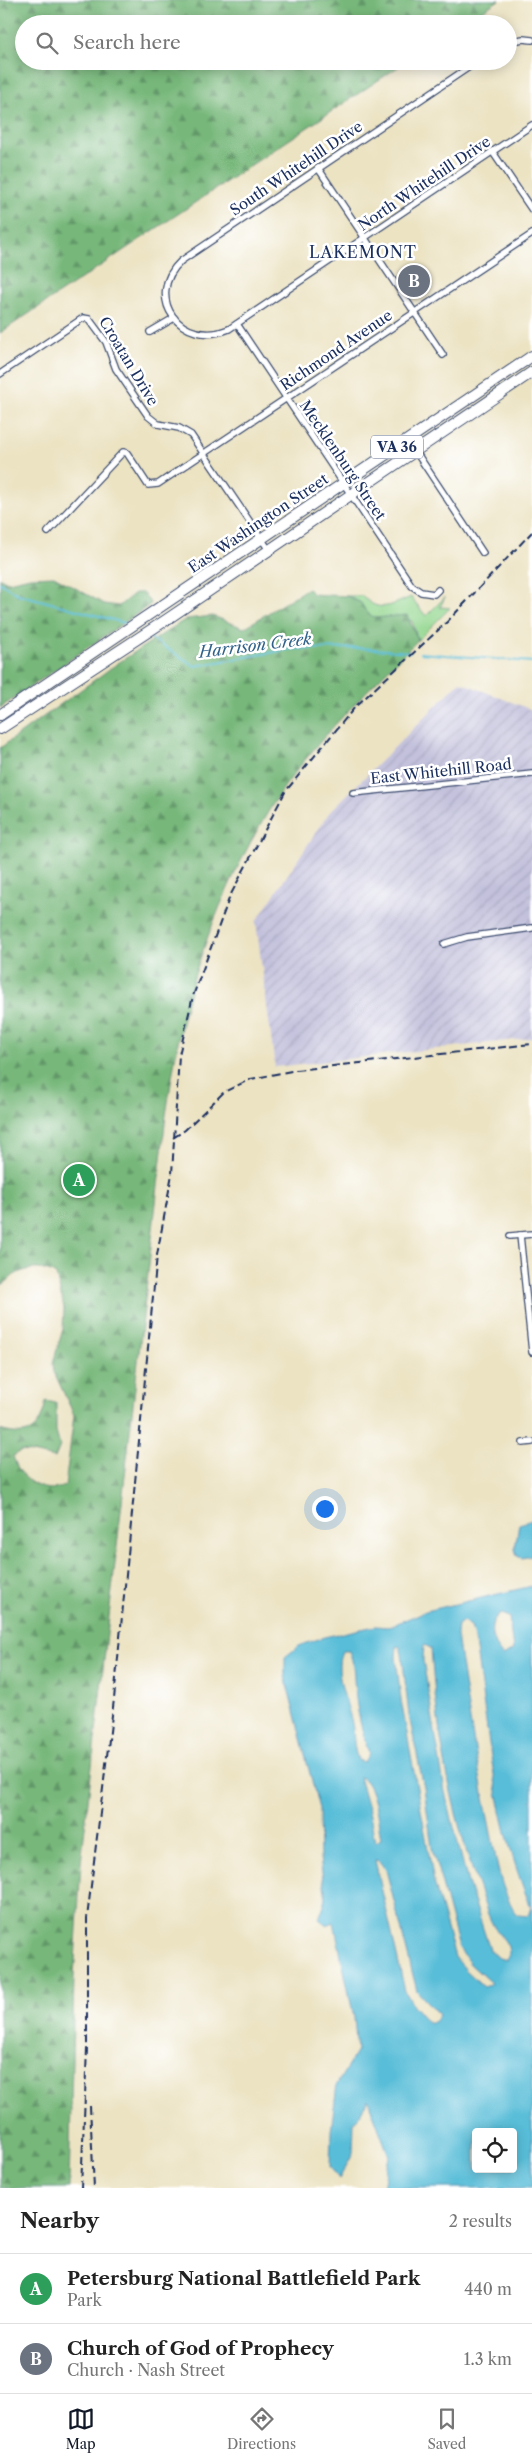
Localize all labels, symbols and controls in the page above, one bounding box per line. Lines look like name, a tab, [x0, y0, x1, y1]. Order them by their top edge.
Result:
search box	[15, 15, 517, 70]
icon: search	[33, 29, 61, 57]
text: Search here	[73, 31, 181, 54]
street label: South Whitehill Drive	[226, 117, 366, 219]
street label: North Whitehill Drive	[354, 132, 494, 234]
district label: LAKEMONT	[309, 242, 417, 262]
pin: B	[398, 262, 430, 300]
street label: Richmond Avenue	[276, 305, 396, 395]
street label: Croatan Drive	[95, 313, 163, 409]
street label: Mecklenburg Street	[296, 396, 391, 524]
road number: VA 36	[371, 436, 423, 458]
street label: East Washington Street	[184, 469, 332, 577]
water label: Harrison Creek	[196, 628, 313, 662]
street label: East Whitehill Road	[369, 754, 513, 788]
pin: A	[63, 1161, 95, 1199]
your location	[312, 1496, 338, 1522]
map controls	[472, 2128, 517, 2173]
button: locate	[472, 2128, 517, 2173]
text: Nearby	[20, 2208, 99, 2233]
text: 2 results	[449, 2211, 512, 2231]
text: Petersburg National Battlefield Park	[67, 2267, 420, 2290]
text: A	[30, 2279, 42, 2299]
text: 440 m	[464, 2279, 512, 2299]
text: Park	[67, 2290, 102, 2310]
text: Church of God of Prophecy	[67, 2337, 334, 2360]
text: B	[30, 2349, 42, 2369]
text: 1.3 km	[464, 2349, 512, 2369]
text: Church · Nash Street	[67, 2360, 225, 2380]
tab: Map	[66, 2405, 96, 2453]
tab: Directions	[227, 2405, 296, 2453]
tab: Saved	[427, 2405, 466, 2453]

